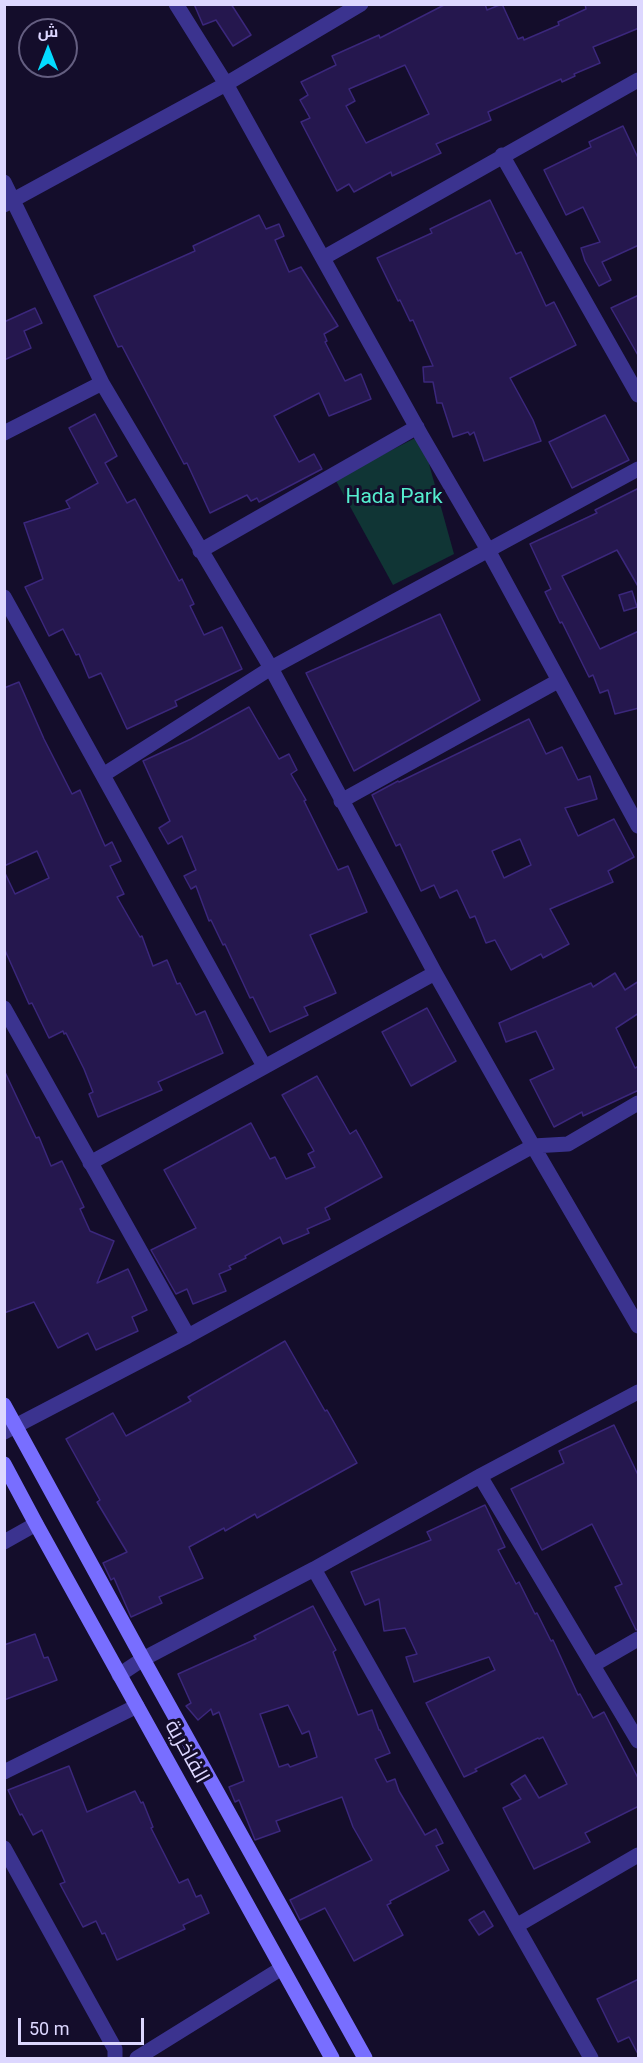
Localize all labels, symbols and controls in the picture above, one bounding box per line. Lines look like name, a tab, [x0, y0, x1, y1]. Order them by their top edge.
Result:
north arrow	[18, 18, 78, 78]
text: ش	[38, 22, 58, 41]
park label: Hada Park	[345, 485, 443, 511]
street label: الفاخرية	[158, 1716, 214, 1788]
scale bar	[21, 2006, 147, 2044]
text: 50 m	[29, 2018, 69, 2039]

